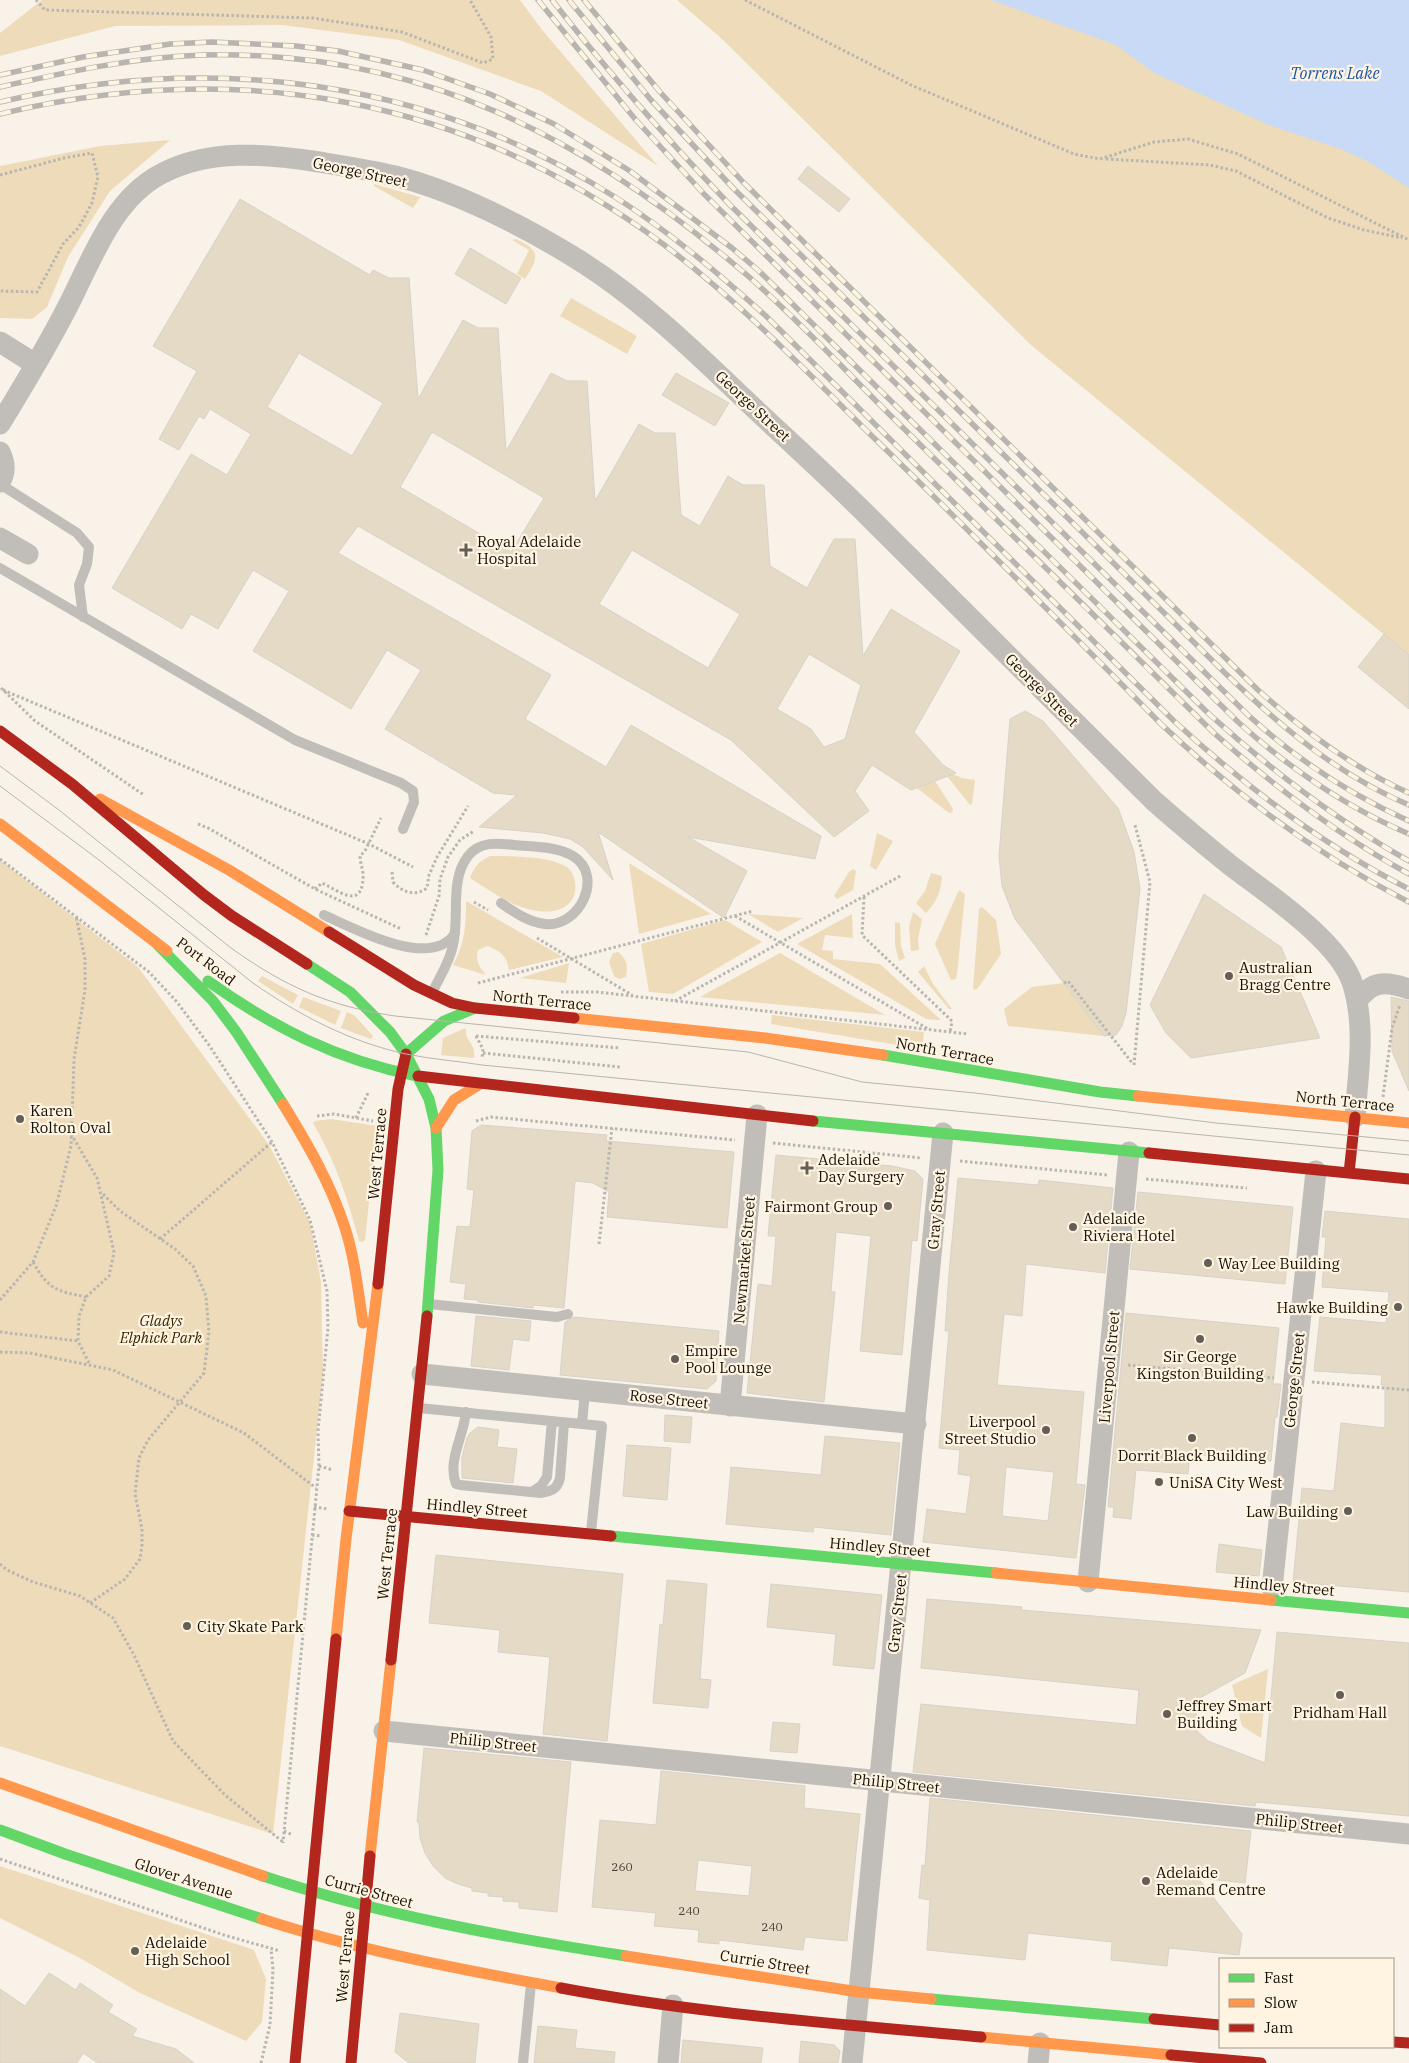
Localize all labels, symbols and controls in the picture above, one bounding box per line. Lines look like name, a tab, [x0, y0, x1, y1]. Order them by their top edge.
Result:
water label: Torrens Lake	[1290, 63, 1380, 83]
street label: George Street	[311, 153, 409, 191]
street label: George Street	[712, 366, 794, 446]
place label: Royal Adelaide Hospital	[477, 532, 581, 568]
marker: Royal Adelaide Hospital	[459, 543, 473, 557]
street label: George Street	[1001, 649, 1083, 731]
street label: Port Road	[173, 933, 239, 989]
place label: Australian Bragg Centre	[1239, 958, 1331, 994]
marker: Australian Bragg Centre	[1223, 970, 1235, 982]
street label: North Terrace	[492, 985, 592, 1015]
street label: North Terrace	[894, 1033, 996, 1069]
street label: North Terrace	[1295, 1086, 1395, 1116]
place label: Karen Rolton Oval	[30, 1101, 111, 1137]
street label: West Terrace	[364, 1107, 390, 1201]
marker: Karen Rolton Oval	[14, 1113, 26, 1125]
place label: Adelaide Day Surgery	[818, 1150, 904, 1186]
marker: Adelaide Day Surgery	[800, 1161, 814, 1175]
street label: Gray Street	[923, 1170, 949, 1250]
street label: Newmarket Street	[729, 1195, 759, 1325]
place label: Fairmont Group	[764, 1197, 878, 1216]
marker: Fairmont Group	[882, 1200, 894, 1212]
place label: Adelaide Riviera Hotel	[1083, 1209, 1175, 1245]
marker: Adelaide Riviera Hotel	[1067, 1221, 1079, 1233]
place label: Way Lee Building	[1218, 1254, 1340, 1273]
marker: Way Lee Building	[1202, 1257, 1214, 1269]
place label: Hawke Building	[1276, 1298, 1388, 1317]
marker: Hawke Building	[1392, 1301, 1404, 1313]
street label: Liverpool Street	[1095, 1310, 1123, 1424]
park label: Gladys Elphick Park	[119, 1311, 202, 1347]
street label: George Street	[1280, 1331, 1308, 1429]
marker: Sir George Kingston Building	[1194, 1333, 1206, 1345]
place label: Empire Pool Lounge	[685, 1341, 771, 1377]
place label: Sir George Kingston Building	[1136, 1347, 1264, 1383]
marker: Empire Pool Lounge	[669, 1353, 681, 1365]
street label: Rose Street	[629, 1385, 709, 1413]
place label: Liverpool Street Studio	[945, 1412, 1036, 1448]
marker: Liverpool Street Studio	[1040, 1424, 1052, 1436]
marker: Dorrit Black Building	[1186, 1432, 1198, 1444]
place label: Dorrit Black Building	[1118, 1446, 1266, 1465]
place label: UniSA City West	[1169, 1473, 1282, 1492]
marker: UniSA City West	[1153, 1476, 1165, 1488]
street label: Hindley Street	[426, 1494, 528, 1522]
place label: Law Building	[1246, 1502, 1338, 1521]
marker: Law Building	[1342, 1505, 1354, 1517]
street label: West Terrace	[373, 1507, 401, 1601]
street label: Hindley Street	[829, 1533, 931, 1561]
street label: Hindley Street	[1233, 1572, 1335, 1600]
street label: Gray Street	[883, 1573, 911, 1653]
place label: City Skate Park	[197, 1617, 304, 1636]
marker: City Skate Park	[181, 1620, 193, 1632]
marker: Pridham Hall	[1334, 1689, 1346, 1701]
place label: Jeffrey Smart Building	[1177, 1696, 1272, 1732]
place label: Pridham Hall	[1293, 1703, 1387, 1722]
marker: Jeffrey Smart Building	[1161, 1708, 1173, 1720]
street label: Philip Street	[448, 1728, 538, 1756]
street label: Philip Street	[851, 1769, 941, 1797]
street label: Philip Street	[1254, 1809, 1344, 1837]
street label: Glover Avenue	[132, 1853, 236, 1903]
house number: 260	[611, 1859, 633, 1874]
place label: Adelaide Remand Centre	[1156, 1863, 1266, 1899]
street label: Currie Street	[323, 1870, 415, 1912]
marker: Adelaide Remand Centre	[1140, 1875, 1152, 1887]
house number: 240	[678, 1903, 700, 1918]
street label: West Terrace	[332, 1910, 358, 2004]
house number: 240	[761, 1919, 783, 1934]
place label: Adelaide High School	[145, 1933, 230, 1969]
marker: Adelaide High School	[129, 1945, 141, 1957]
street label: Currie Street	[719, 1946, 811, 1978]
legend	[1219, 1958, 1394, 2048]
text: Fast	[1264, 1968, 1294, 1987]
text: Slow	[1264, 1993, 1298, 2012]
text: Jam	[1264, 2018, 1293, 2037]

